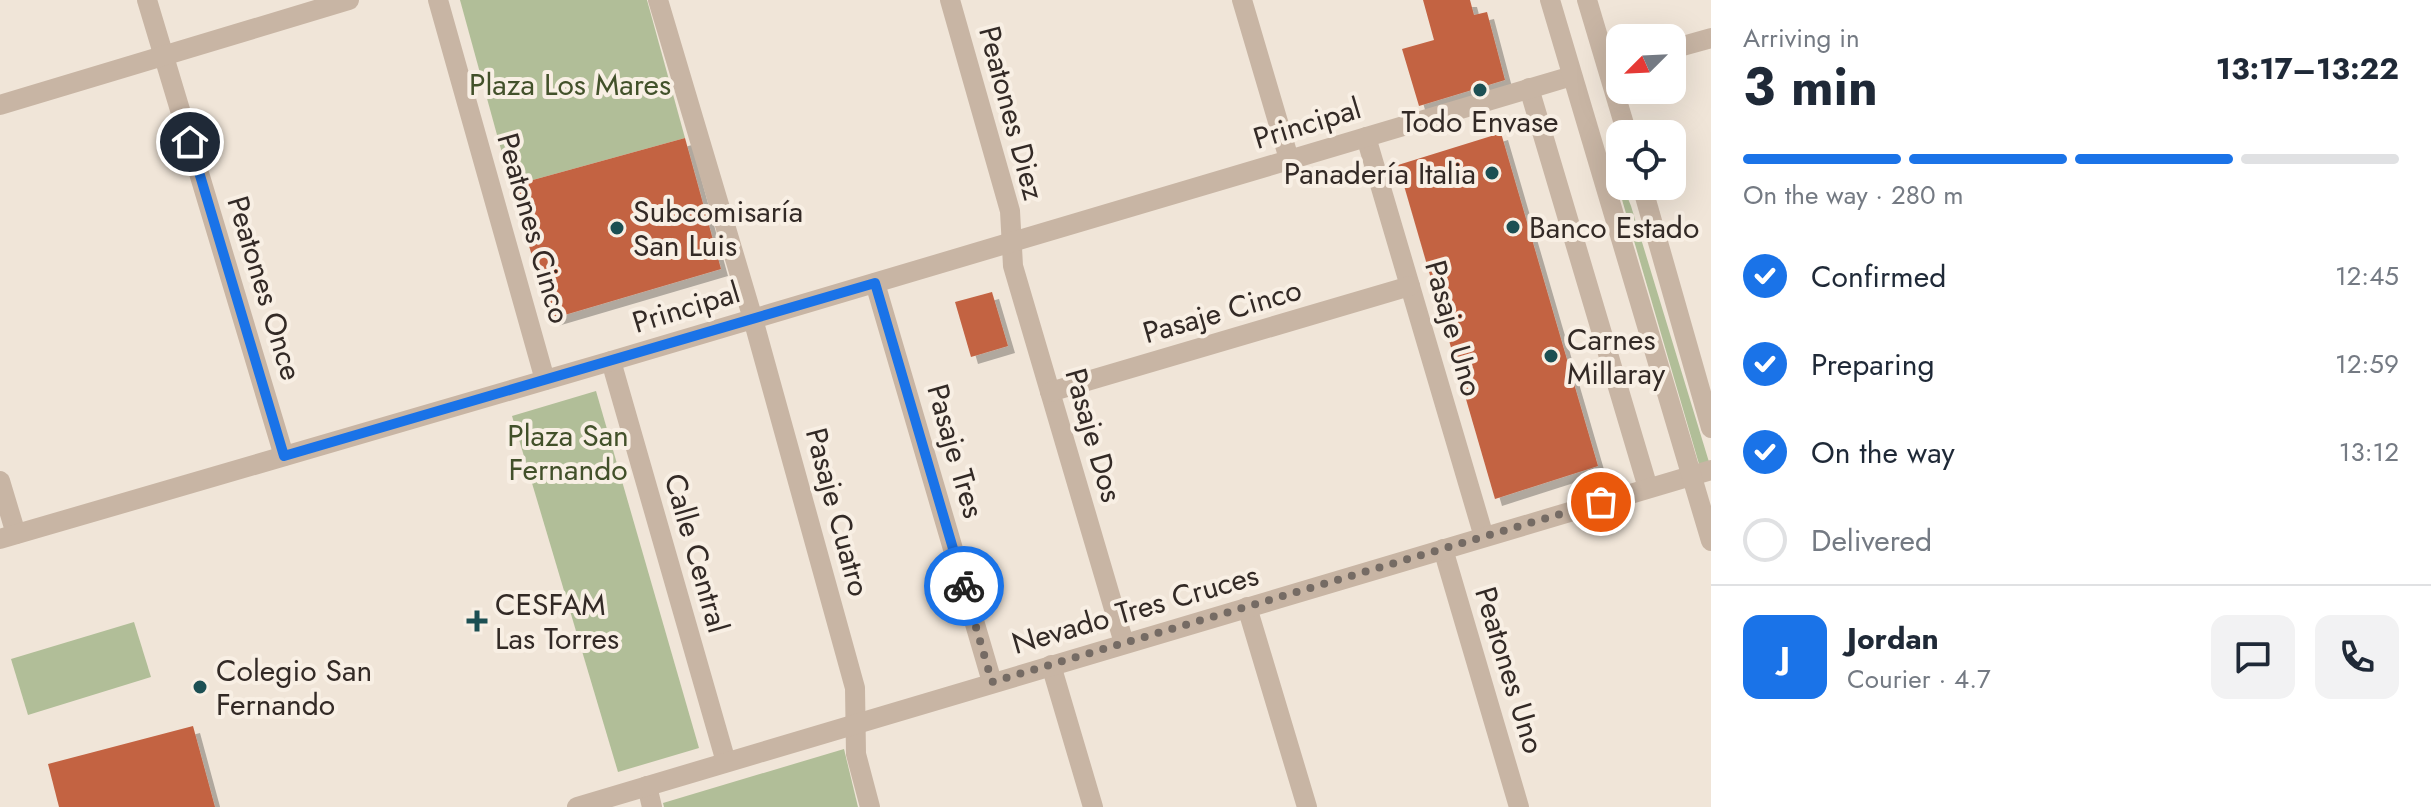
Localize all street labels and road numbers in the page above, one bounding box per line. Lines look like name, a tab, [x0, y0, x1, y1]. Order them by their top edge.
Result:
street label: Peatones Diez	[968, 21, 1056, 205]
street label: Principal	[1248, 86, 1366, 160]
street label: Peatones Cinco	[486, 128, 582, 328]
street label: Peatones Once	[217, 191, 313, 385]
street label: Pasaje Uno	[1414, 255, 1494, 401]
street label: Pasaje Cinco	[1138, 268, 1306, 354]
street label: Principal	[627, 270, 745, 344]
street label: Pasaje Dos	[1054, 363, 1134, 507]
street label: Pasaje Tres	[916, 379, 996, 523]
street label: Pasaje Cuatro	[795, 423, 881, 601]
street label: Calle Central	[654, 468, 740, 638]
street label: Nevado Tres Cruces	[1007, 553, 1263, 665]
street label: Peatones Uno	[1464, 581, 1556, 759]

